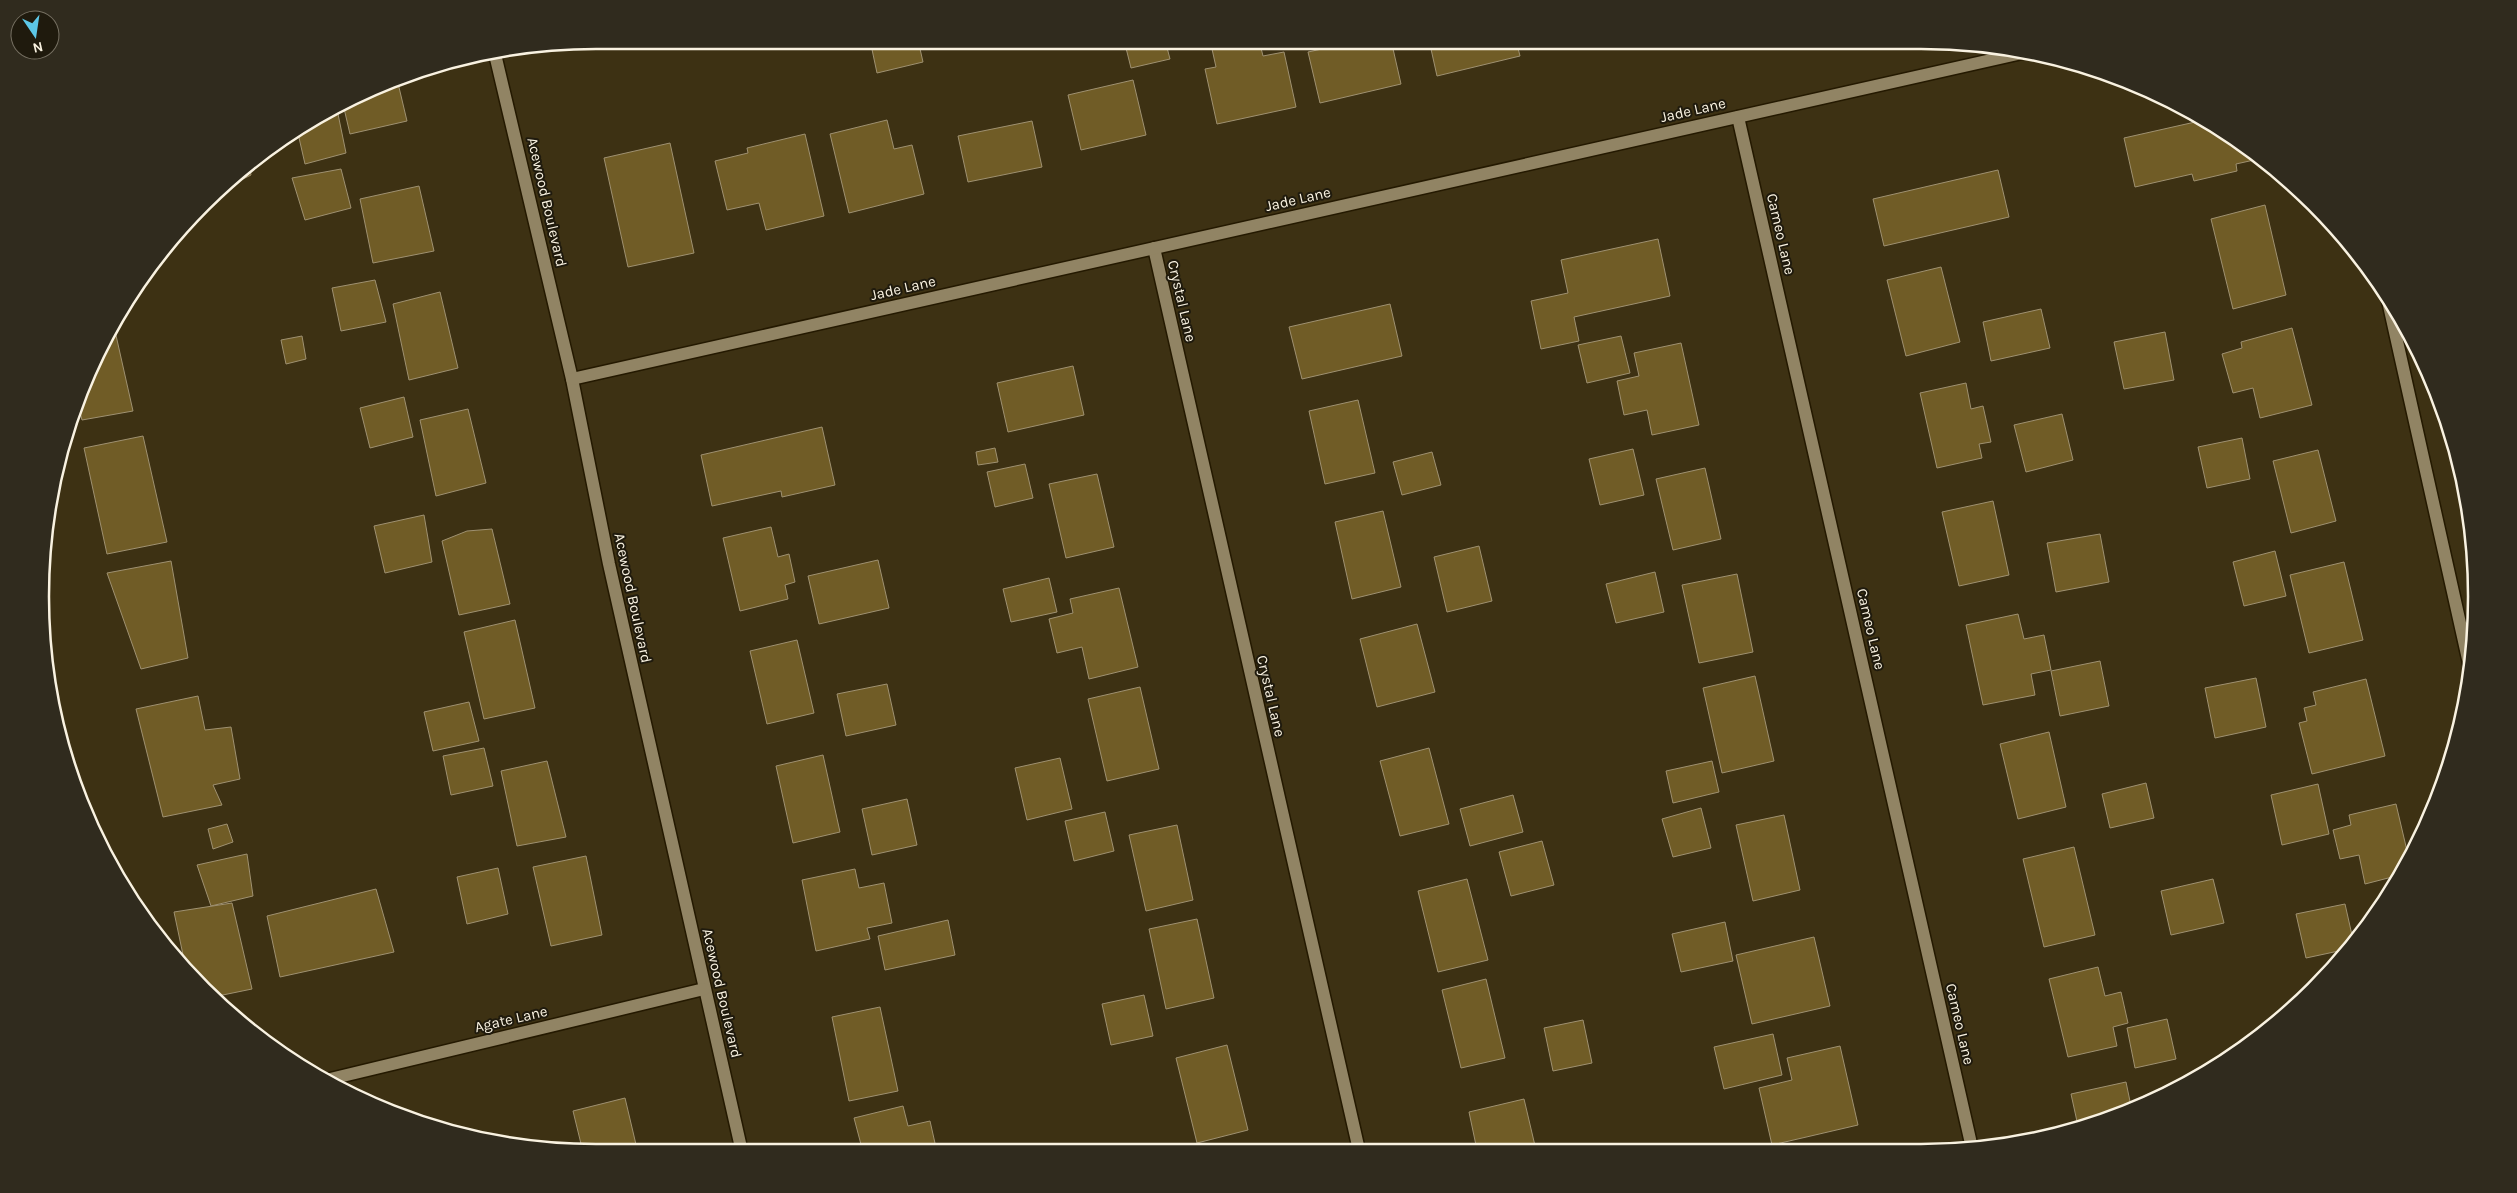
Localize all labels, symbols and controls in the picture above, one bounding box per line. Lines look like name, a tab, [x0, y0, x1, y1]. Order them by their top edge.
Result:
north arrow	[10, 10, 60, 60]
text: N	[31, 38, 45, 57]
street label: Jade Lane	[1659, 94, 1727, 126]
street label: Acewood Boulevard	[523, 135, 571, 269]
street label: Jade Lane	[1264, 183, 1332, 215]
street label: Cameo Lane	[1763, 192, 1799, 276]
street label: Crystal Lane	[1164, 258, 1200, 344]
street label: Jade Lane	[869, 272, 937, 304]
street label: Acewood Boulevard	[610, 531, 656, 665]
street label: Cameo Lane	[1853, 587, 1889, 671]
street label: Crystal Lane	[1253, 653, 1289, 739]
street label: Acewood Boulevard	[698, 926, 746, 1060]
street label: Cameo Lane	[1942, 982, 1978, 1066]
street label: Agate Lane	[473, 1002, 549, 1036]

